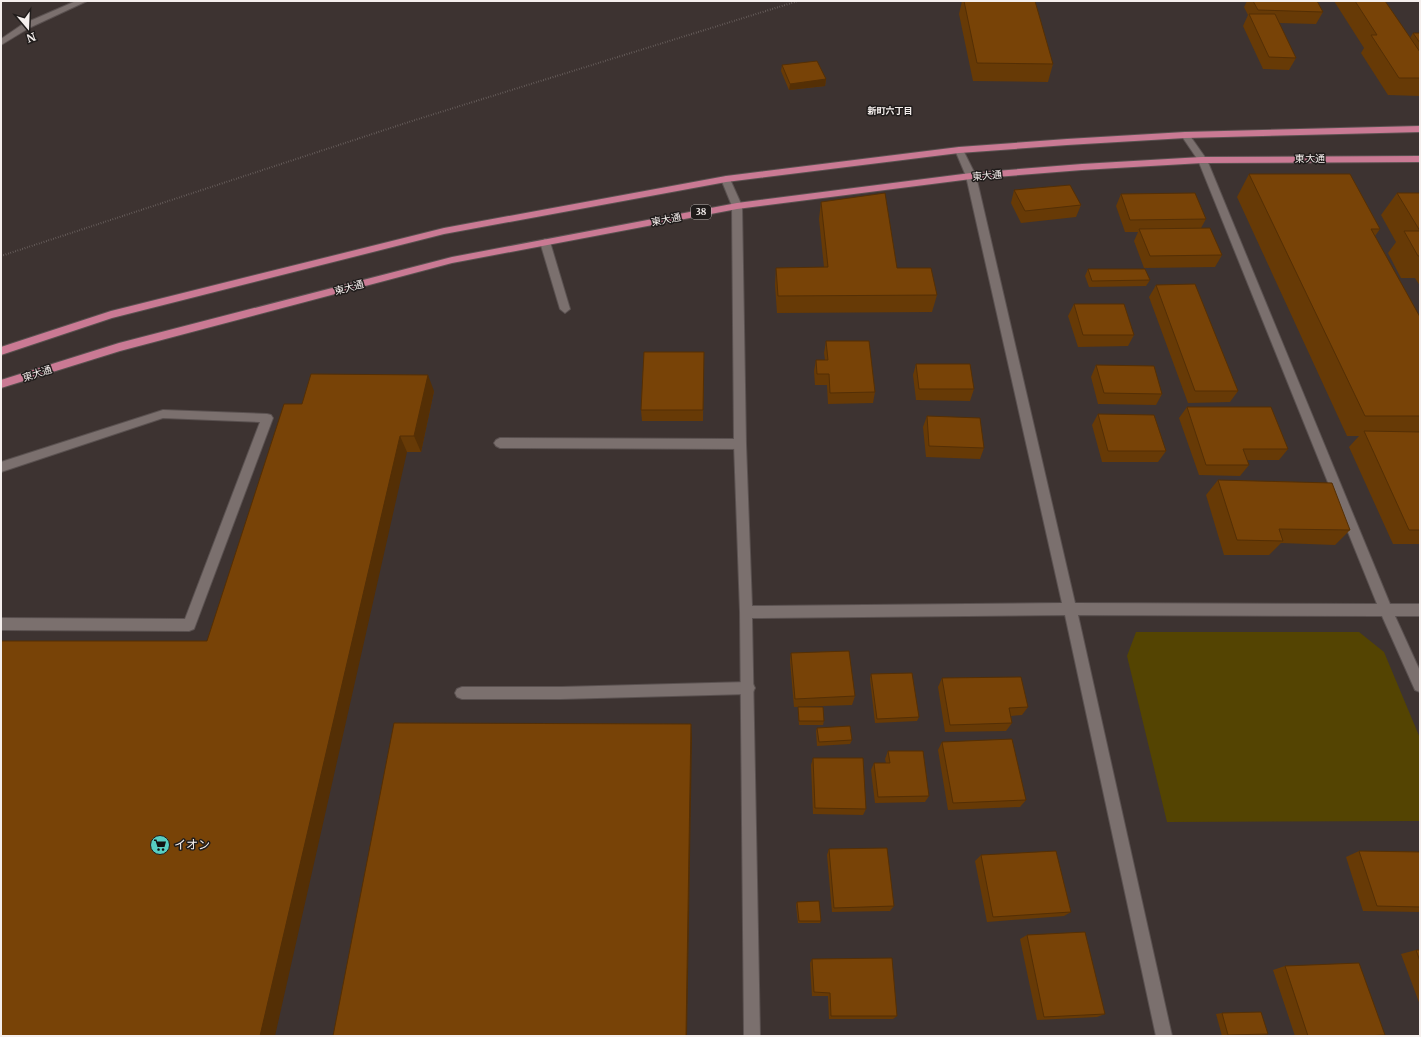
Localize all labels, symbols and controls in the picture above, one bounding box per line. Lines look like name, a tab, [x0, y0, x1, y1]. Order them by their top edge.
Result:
north arrow	[8, 8, 48, 48]
text: N	[25, 29, 38, 46]
district label: 新町六丁目	[867, 105, 913, 116]
street label: 東大通	[1295, 152, 1325, 165]
street label: 東大通	[972, 168, 1003, 183]
road number: 38	[691, 205, 711, 219]
street label: 東大通	[650, 210, 682, 229]
street label: 東大通	[333, 277, 365, 298]
street label: 東大通	[21, 363, 53, 384]
supermarket icon: イオン	[149, 834, 171, 856]
place label: イオン	[174, 837, 210, 852]

